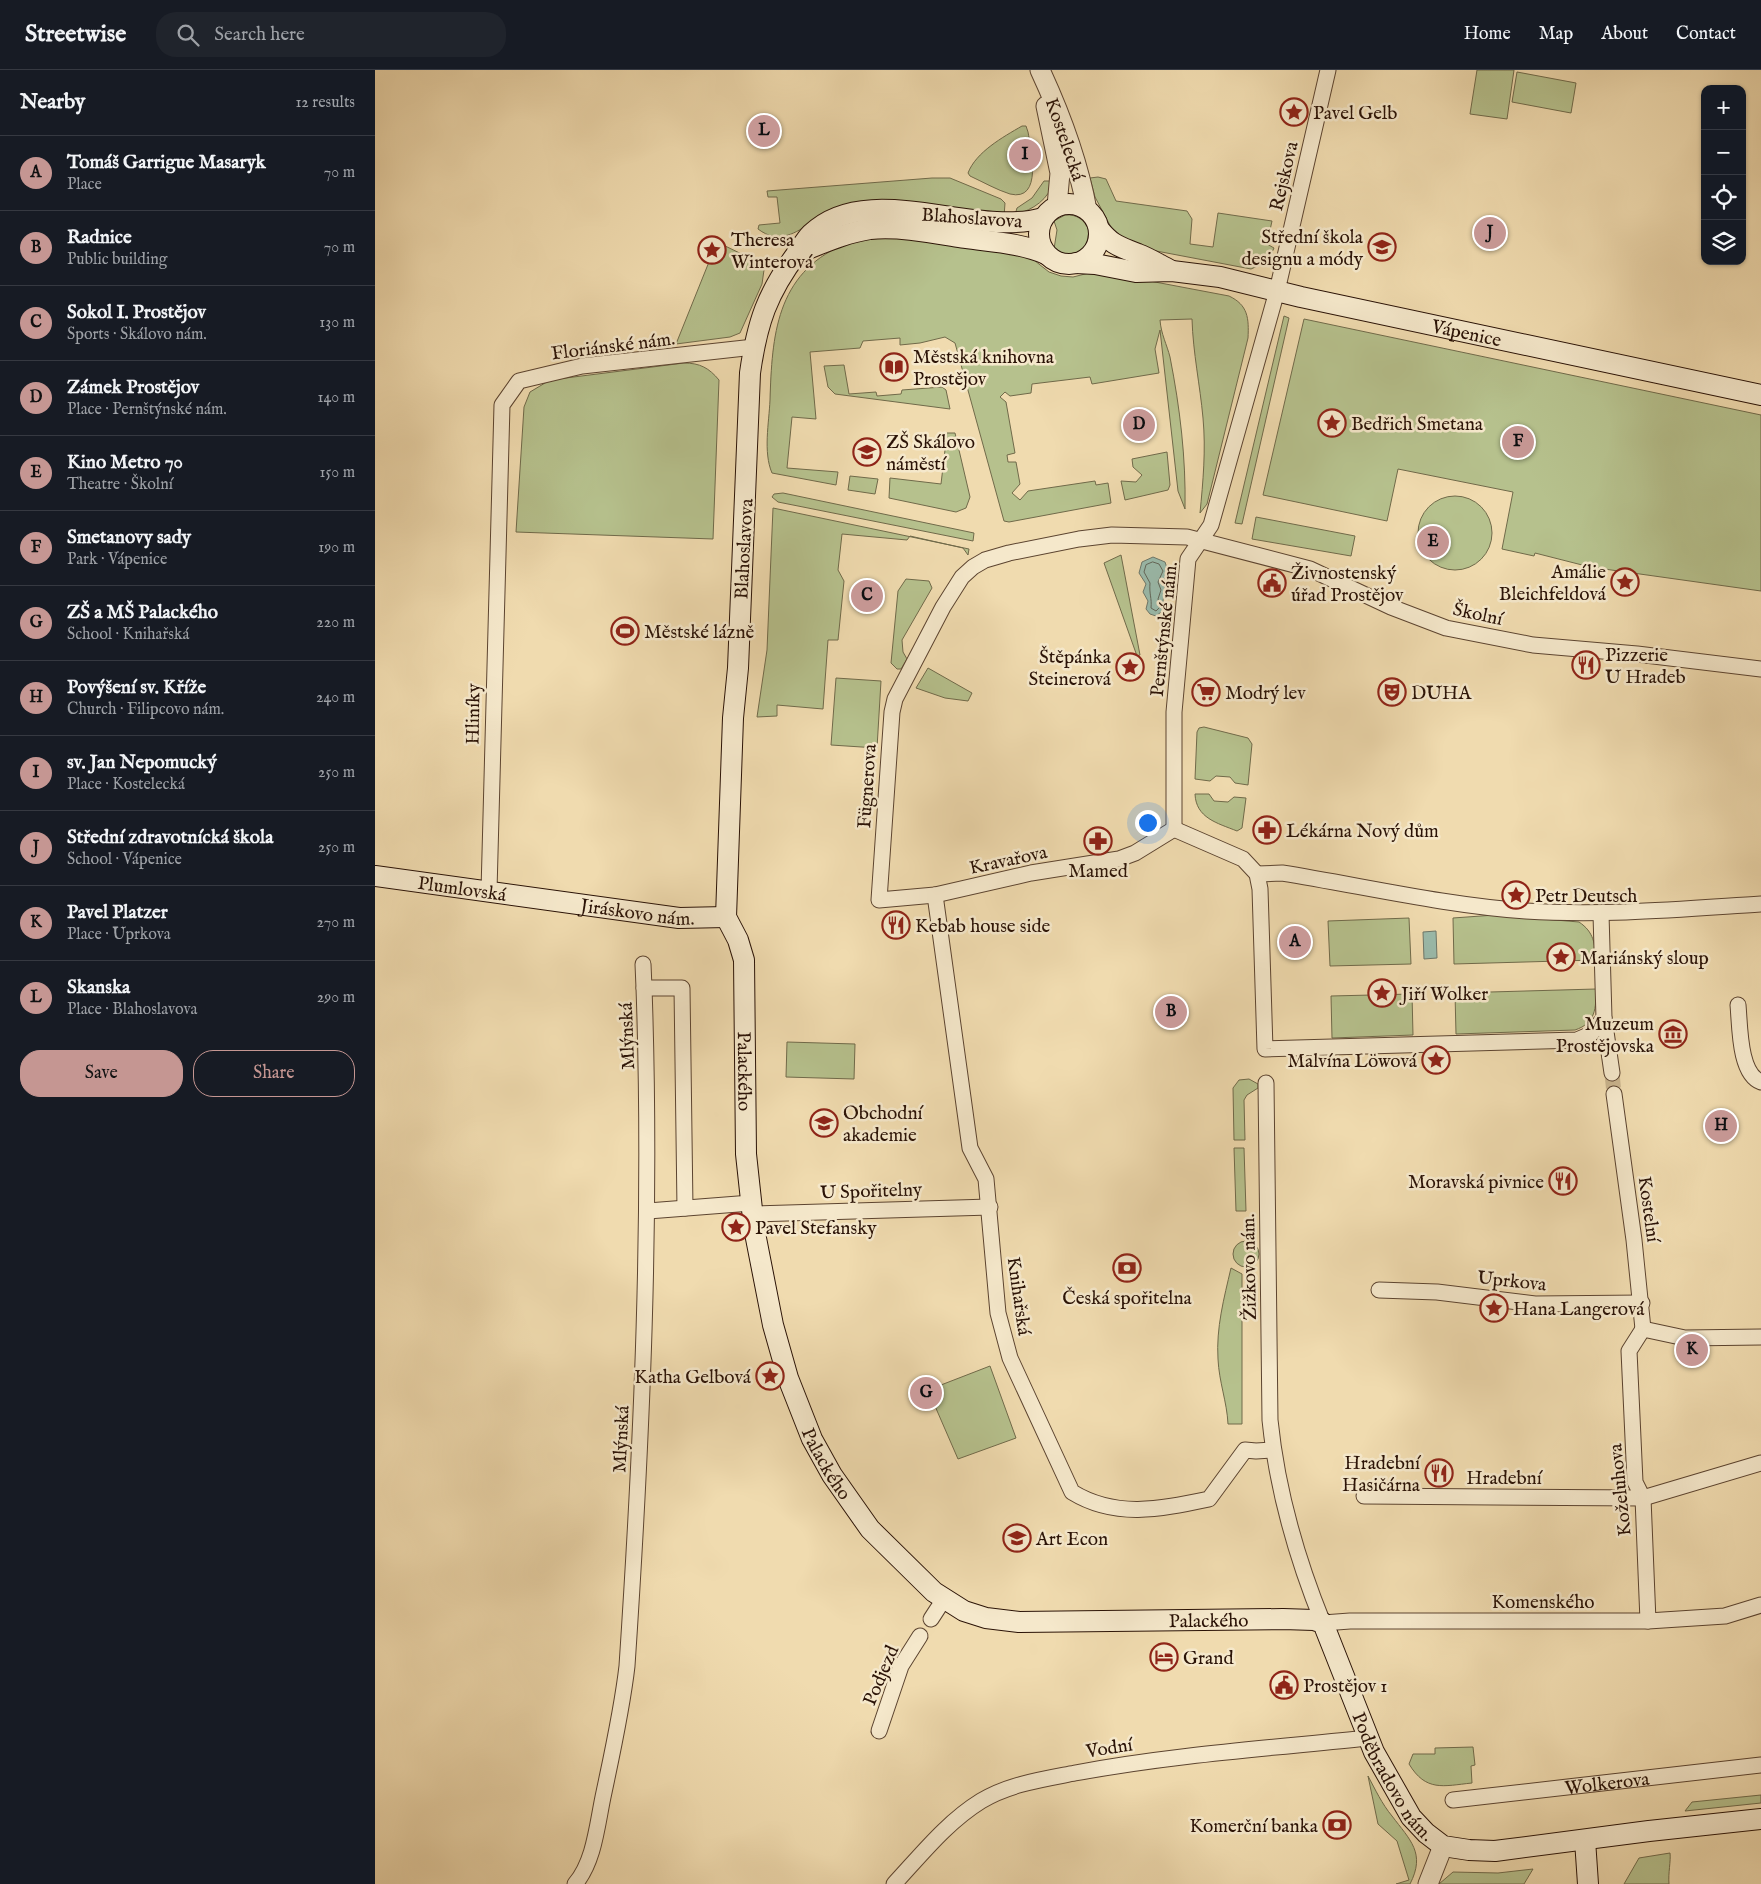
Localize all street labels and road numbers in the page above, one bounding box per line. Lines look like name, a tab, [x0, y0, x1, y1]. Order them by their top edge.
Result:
street label: Kostelecká	[1039, 95, 1090, 185]
street label: Rejskova	[1265, 138, 1305, 214]
street label: Blahoslavova	[921, 204, 1024, 235]
street label: Vápenice	[1428, 315, 1503, 353]
street label: Floriánské nám.	[550, 327, 676, 366]
street label: Blahoslavova	[730, 497, 760, 600]
street label: Pernštýnské nám.	[1146, 560, 1184, 698]
street label: Školní	[1450, 597, 1507, 632]
street label: Hliníky	[461, 683, 487, 745]
street label: Fügnerova	[853, 742, 883, 829]
street label: Kravařova	[967, 841, 1050, 881]
street label: Plumlovská	[416, 872, 509, 908]
street label: Jiráskovo nám.	[577, 894, 695, 932]
street label: Mlýnská	[615, 1001, 641, 1070]
street label: Palackého	[731, 1031, 756, 1111]
street label: Kostelní	[1632, 1175, 1665, 1246]
street label: U Spořitelny	[820, 1178, 923, 1206]
street label: Žižkovo nám.	[1237, 1213, 1263, 1321]
street label: Knihařská	[1001, 1255, 1036, 1338]
street label: Uprkova	[1476, 1266, 1548, 1298]
street label: Mlýnská	[608, 1404, 636, 1473]
street label: Palackého	[795, 1425, 856, 1505]
street label: Koželuhova	[1604, 1441, 1638, 1537]
street label: Hradební	[1466, 1467, 1544, 1491]
street label: Komenského	[1491, 1591, 1595, 1615]
street label: Palackého	[1169, 1609, 1249, 1634]
street label: Podjezd	[858, 1641, 906, 1710]
street label: Poděbradovo nám.	[1345, 1709, 1437, 1848]
street label: Vodní	[1083, 1733, 1136, 1765]
street label: Wolkerova	[1564, 1768, 1652, 1801]

